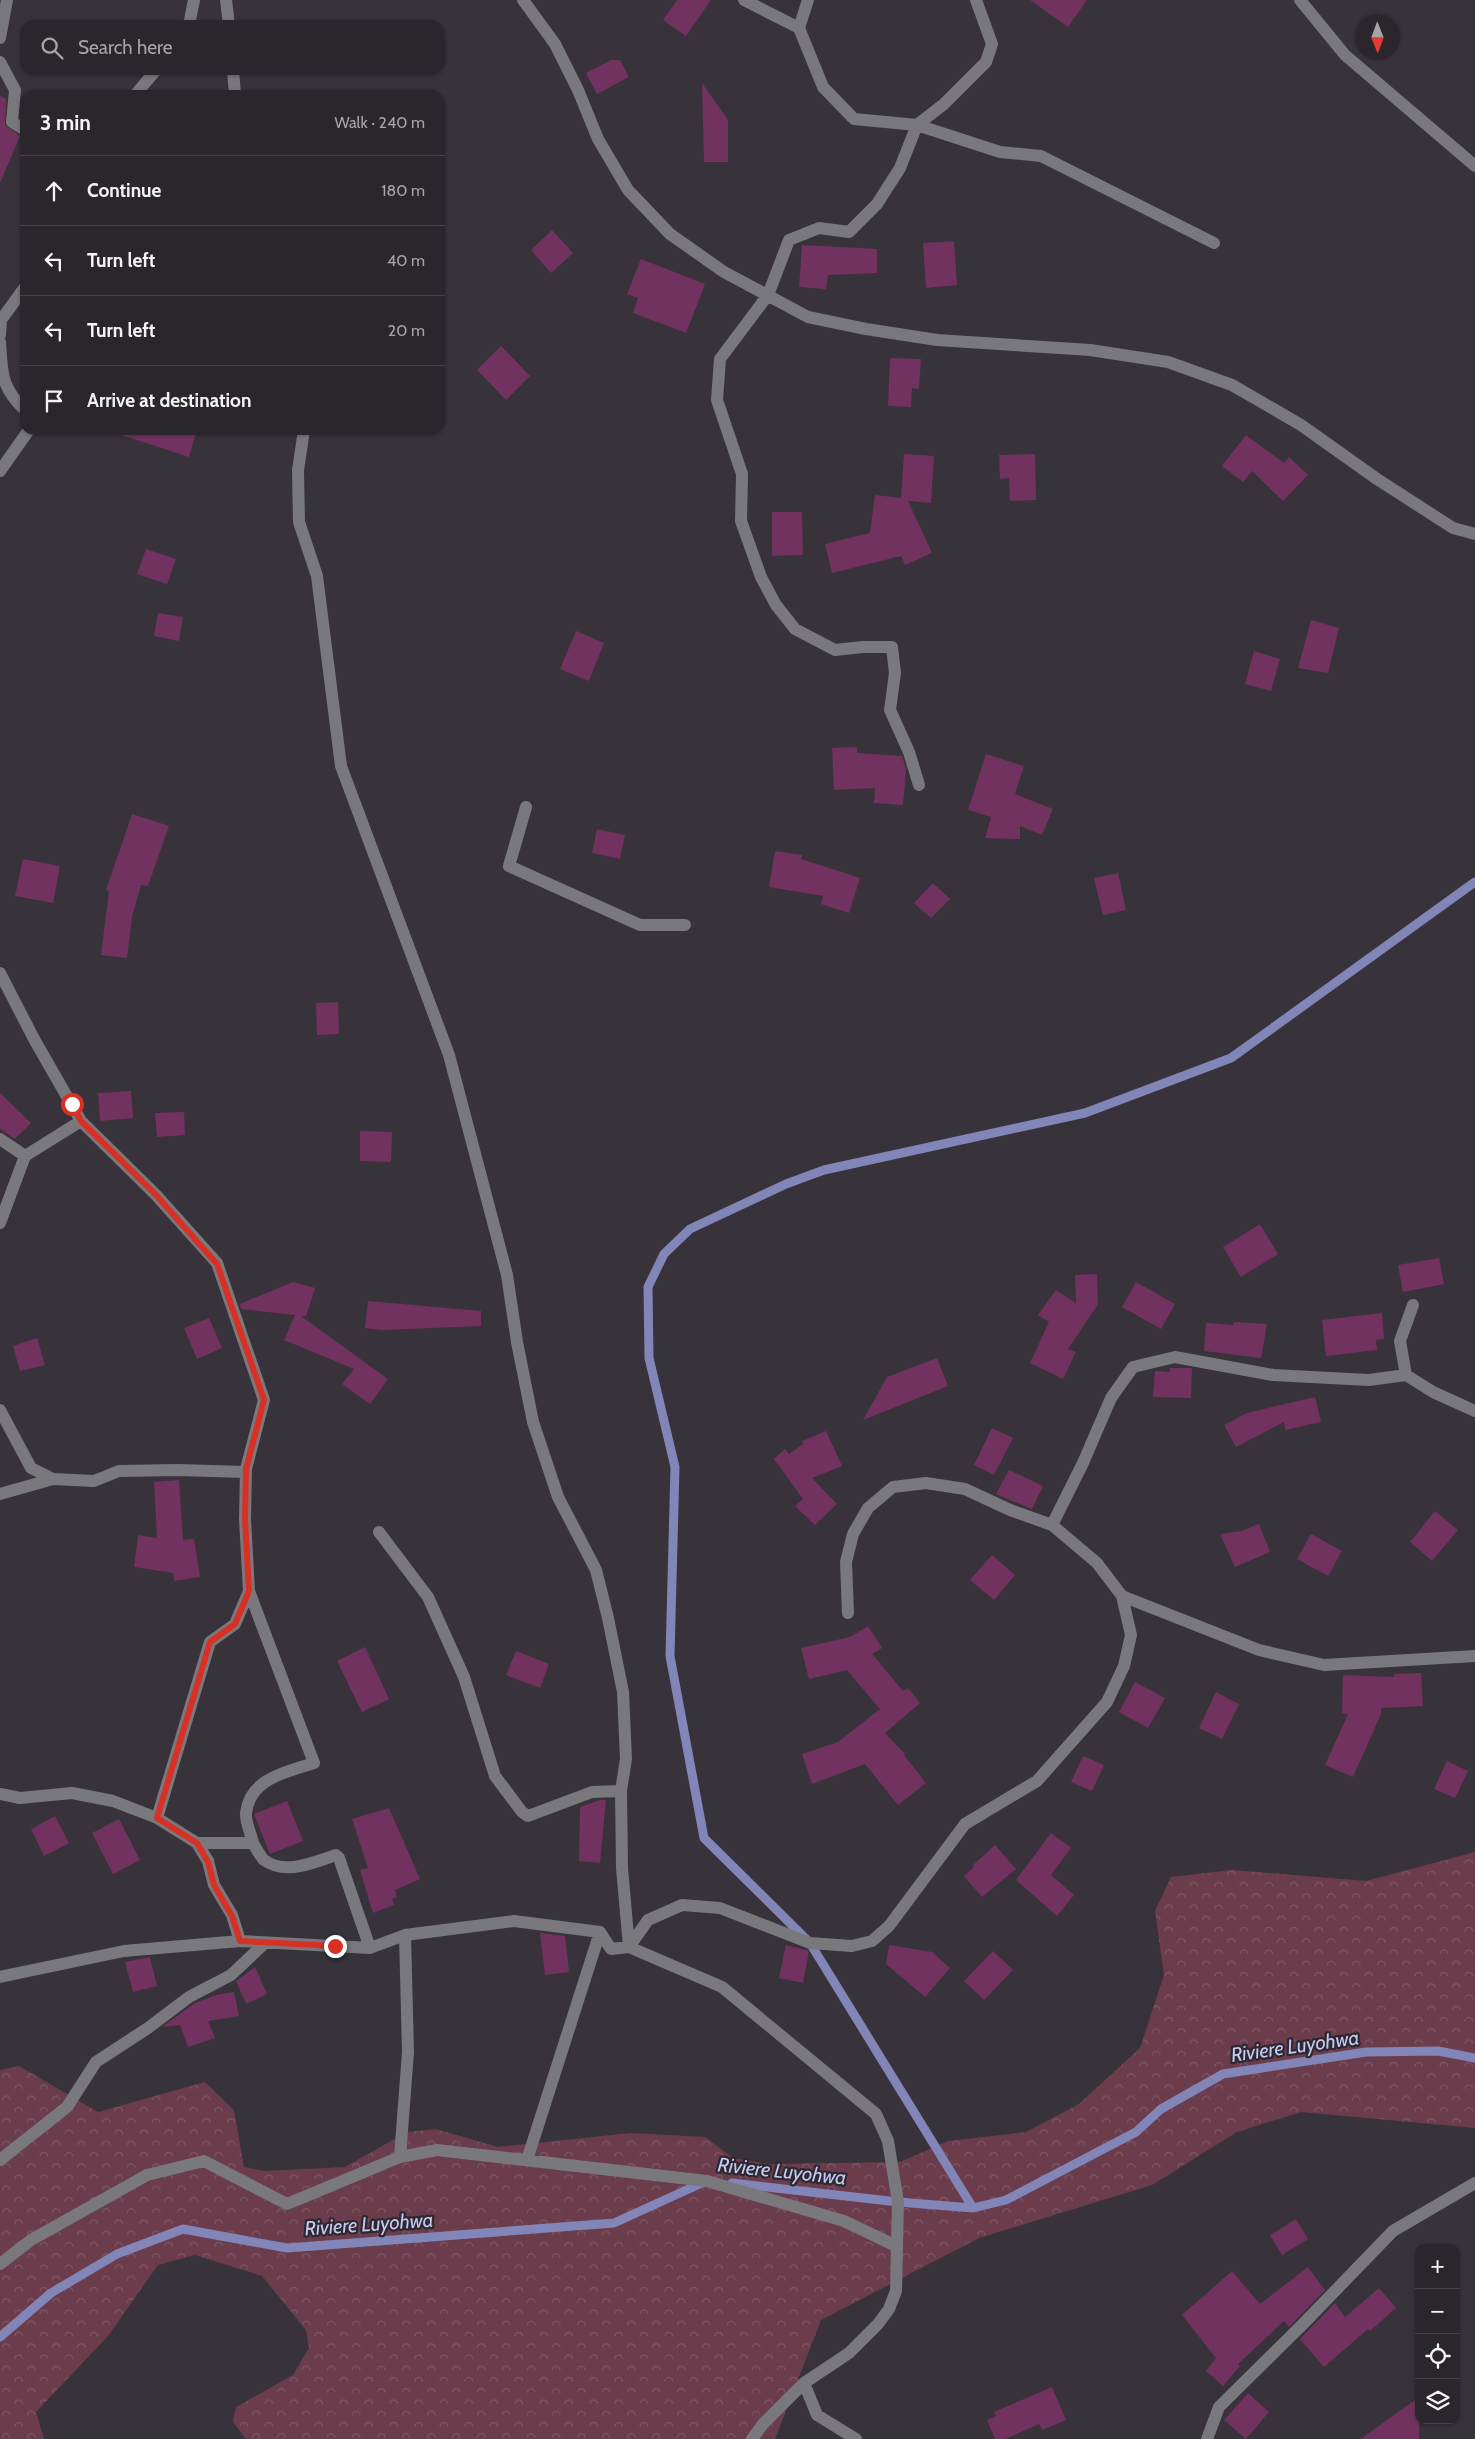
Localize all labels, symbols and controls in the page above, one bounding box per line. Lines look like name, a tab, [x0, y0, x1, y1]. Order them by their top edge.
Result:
north arrow	[1355, 15, 1400, 60]
search box	[20, 20, 445, 75]
icon: search	[38, 34, 66, 62]
text: Search here	[78, 36, 172, 59]
text: 3 min	[40, 110, 91, 135]
text: Walk · 240 m	[334, 113, 425, 132]
icon: ahead	[40, 177, 68, 205]
text: Continue	[87, 179, 161, 202]
text: 180 m	[381, 181, 425, 200]
icon: left	[40, 247, 68, 275]
text: Turn left	[87, 249, 155, 272]
text: 40 m	[387, 251, 425, 270]
icon: left	[40, 317, 68, 345]
text: Turn left	[87, 319, 155, 342]
text: 20 m	[388, 321, 425, 340]
icon: arrive	[40, 387, 68, 415]
text: Arrive at destination	[87, 389, 251, 412]
route start	[61, 1093, 84, 1116]
route end	[324, 1935, 347, 1958]
water label: Riviere Luyohwa	[1229, 2025, 1361, 2067]
water label: Riviere Luyohwa	[717, 2152, 847, 2190]
water label: Riviere Luyohwa	[304, 2208, 434, 2240]
map controls	[1415, 2244, 1460, 2424]
button: +	[1415, 2244, 1460, 2289]
button: −	[1415, 2289, 1460, 2334]
button: locate	[1415, 2334, 1460, 2379]
button: layers	[1415, 2379, 1460, 2424]

